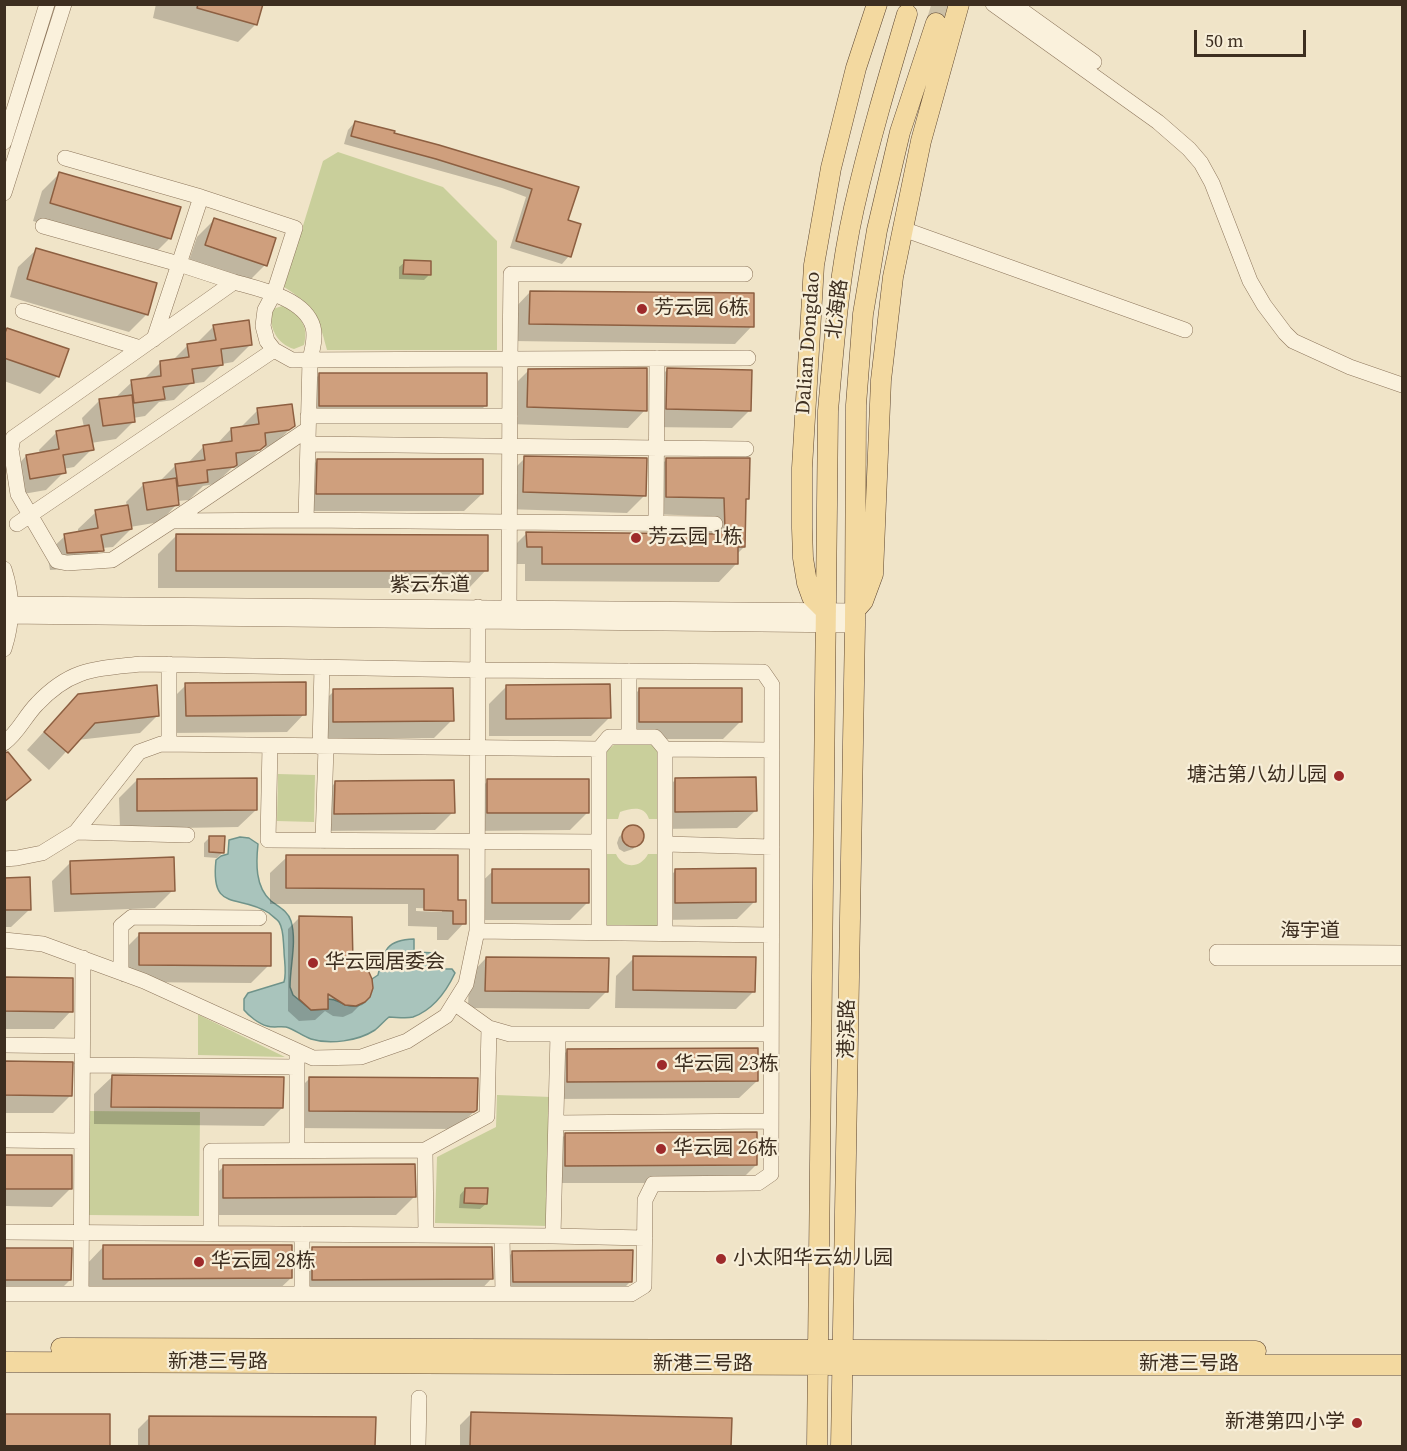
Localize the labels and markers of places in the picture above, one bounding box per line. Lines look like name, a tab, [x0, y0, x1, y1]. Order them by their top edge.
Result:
place label: 芳云园 6栋	[654, 297, 749, 321]
marker: 芳云园 6栋	[635, 302, 649, 316]
place label: 芳云园 1栋	[648, 526, 743, 550]
marker: 芳云园 1栋	[629, 531, 643, 545]
place label: 塘沽第八幼儿园	[1187, 764, 1327, 788]
marker: 塘沽第八幼儿园	[1332, 769, 1346, 783]
place label: 华云园居委会	[325, 951, 445, 975]
marker: 华云园居委会	[306, 956, 320, 970]
place label: 华云园 23栋	[674, 1053, 779, 1077]
marker: 华云园 23栋	[655, 1058, 669, 1072]
place label: 华云园 26栋	[673, 1137, 778, 1161]
marker: 华云园 26栋	[654, 1142, 668, 1156]
place label: 小太阳华云幼儿园	[733, 1247, 893, 1271]
place label: 华云园 28栋	[211, 1250, 316, 1274]
marker: 小太阳华云幼儿园	[714, 1252, 728, 1266]
marker: 华云园 28栋	[192, 1255, 206, 1269]
place label: 新港第四小学	[1225, 1411, 1345, 1435]
marker: 新港第四小学	[1350, 1416, 1364, 1430]

